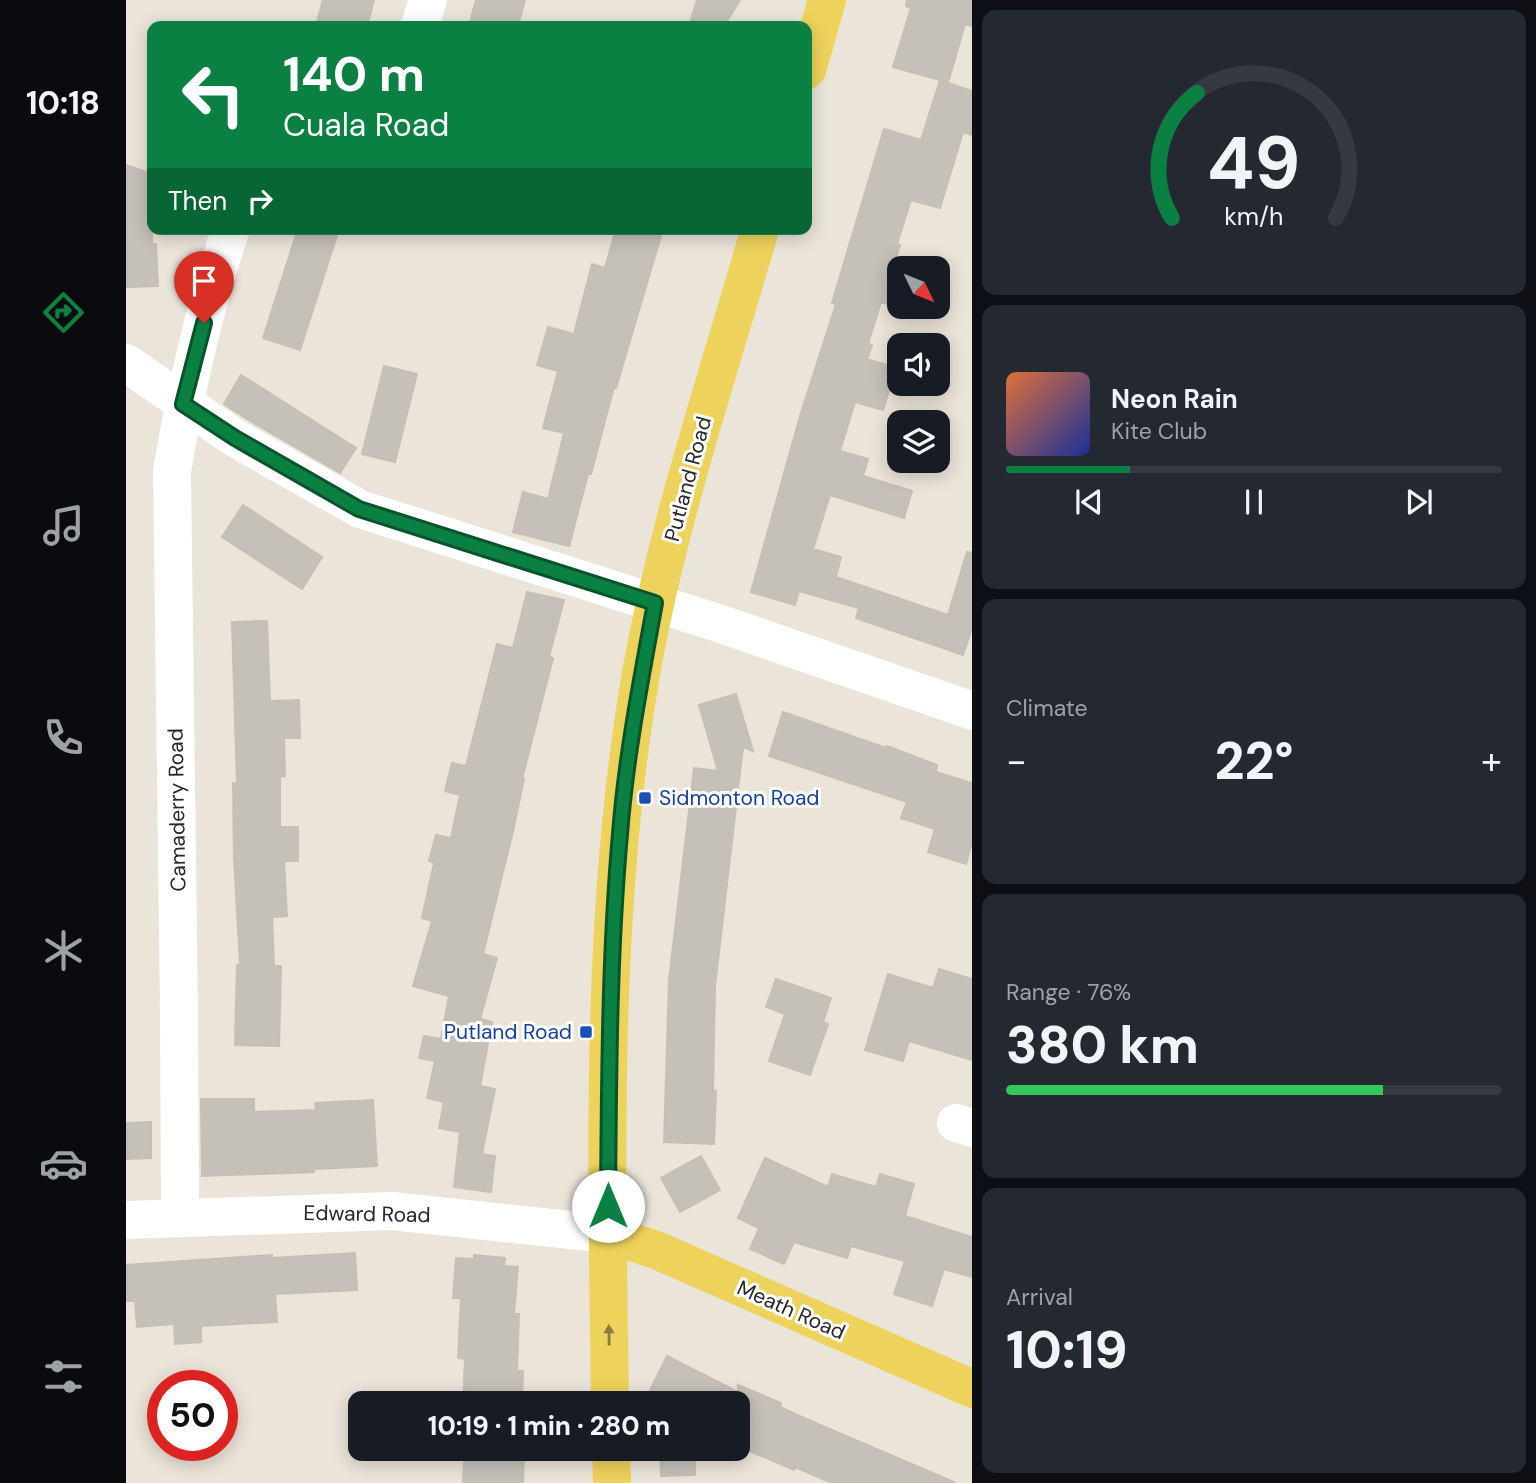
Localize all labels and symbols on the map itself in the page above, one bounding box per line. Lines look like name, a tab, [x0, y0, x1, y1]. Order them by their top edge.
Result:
pin	[174, 251, 234, 323]
north arrow	[887, 256, 950, 318]
street label: Putland Road	[658, 413, 718, 545]
street label: Camaderry Road	[162, 728, 192, 892]
place label: Sidmonton Road	[659, 784, 820, 812]
marker: Sidmonton Road	[637, 790, 653, 806]
place label: Putland Road	[444, 1018, 572, 1046]
marker: Putland Road	[578, 1024, 594, 1040]
position arrow	[571, 1169, 645, 1243]
street label: Edward Road	[303, 1199, 431, 1229]
street label: Meath Road	[733, 1274, 849, 1346]
one-way arrow	[603, 1324, 615, 1346]
speed limit sign: 50	[147, 1370, 238, 1461]

